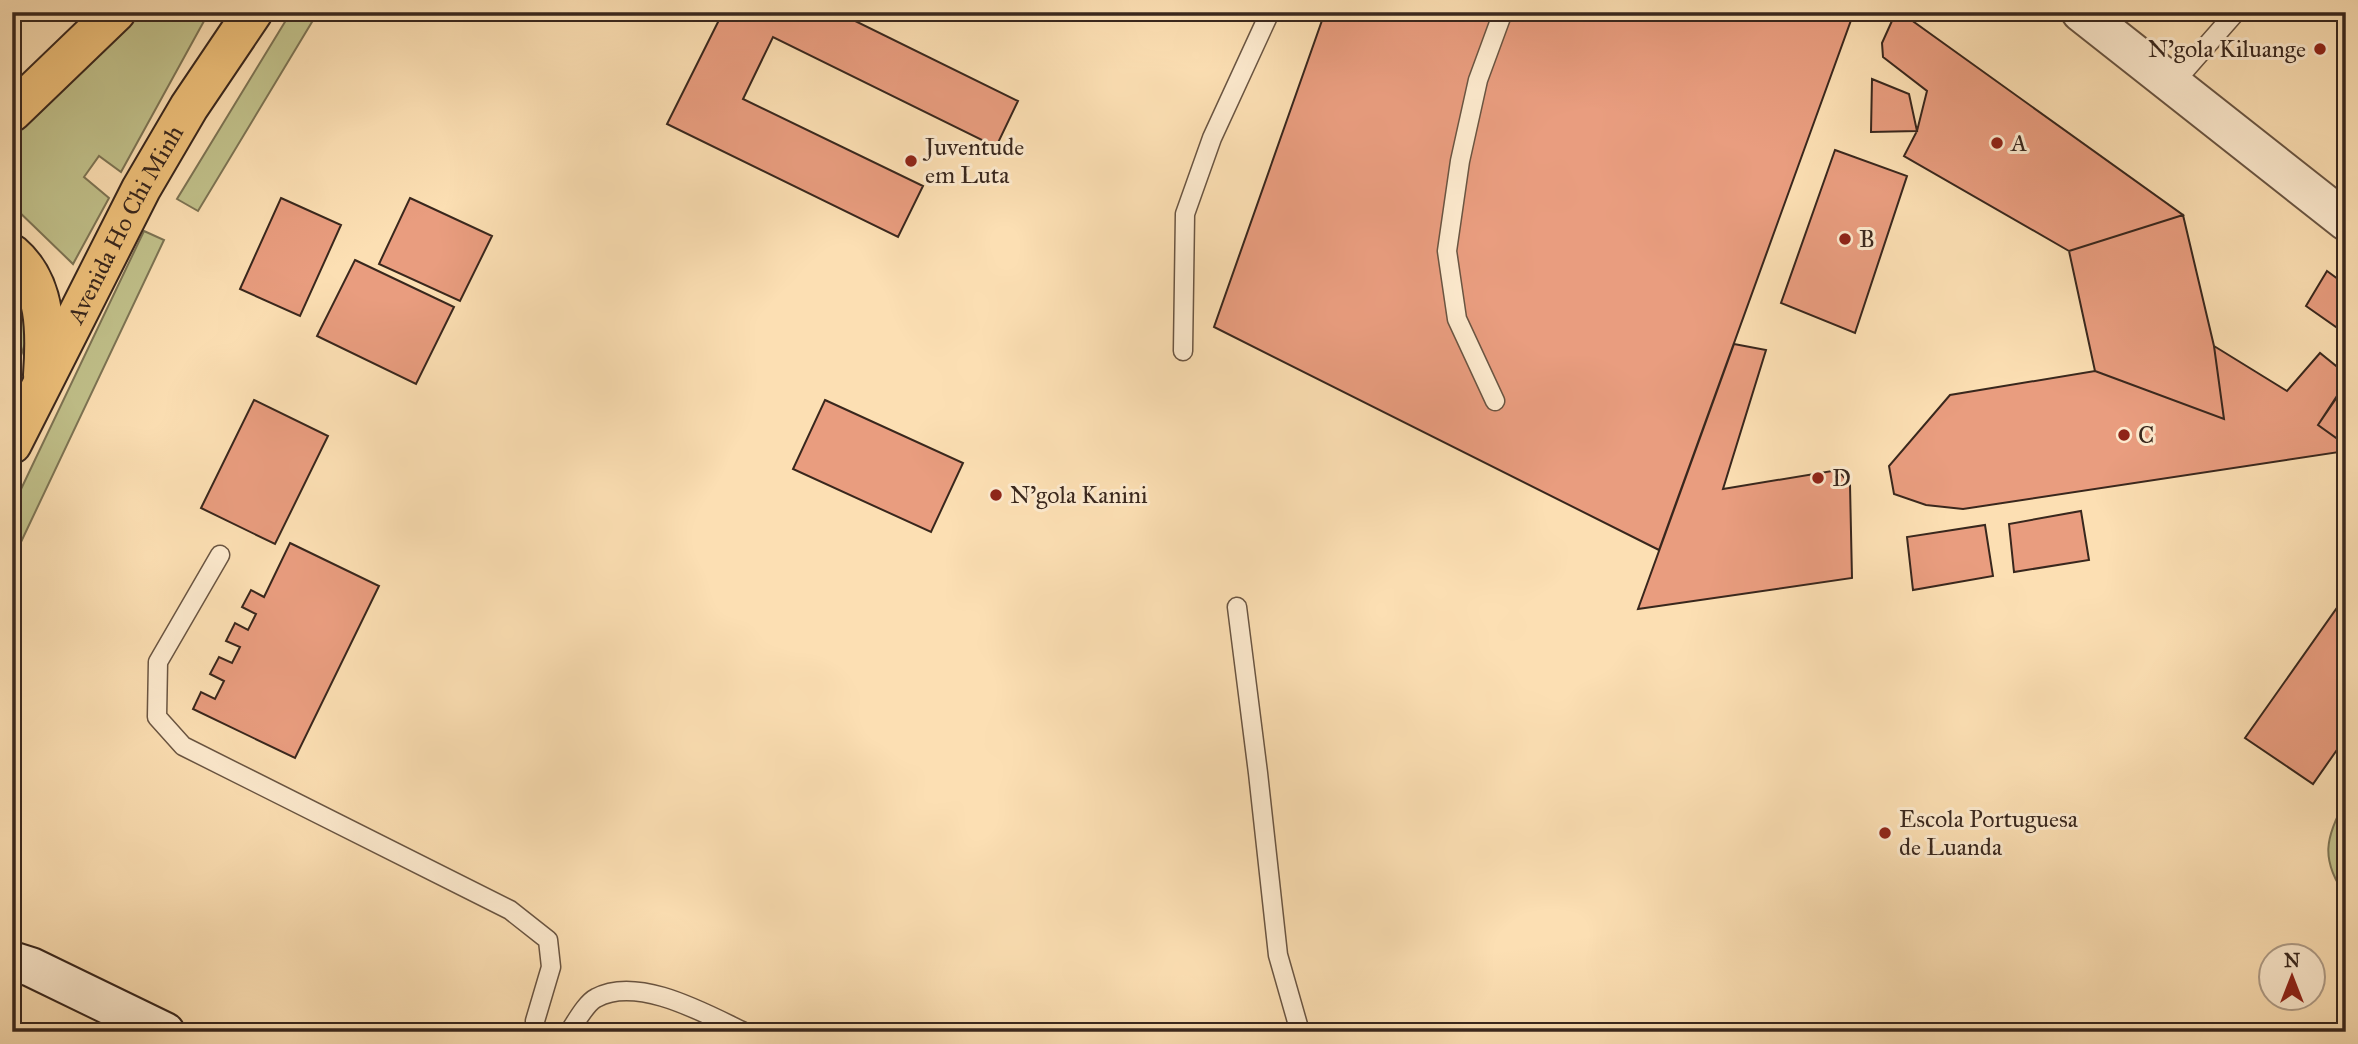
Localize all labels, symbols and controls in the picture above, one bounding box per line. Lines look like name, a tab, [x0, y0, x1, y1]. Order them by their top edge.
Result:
place label: N'gola Kiluange	[2148, 34, 2306, 64]
marker: N'gola Kiluange	[2312, 41, 2328, 57]
street label: Avenida Ho Chi Minh	[60, 120, 190, 330]
place label: A	[2010, 128, 2027, 158]
place label: Juventude em Luta	[922, 132, 1024, 190]
marker: A	[1989, 135, 2005, 151]
marker: Juventude em Luta	[903, 153, 919, 169]
place label: B	[1859, 224, 1875, 254]
marker: B	[1837, 231, 1853, 247]
place label: C	[2138, 420, 2154, 450]
marker: C	[2116, 427, 2132, 443]
place label: D	[1832, 463, 1851, 493]
marker: D	[1810, 470, 1826, 486]
place label: N'gola Kanini	[1010, 480, 1148, 510]
marker: N'gola Kanini	[988, 487, 1004, 503]
place label: Escola Portuguesa de Luanda	[1899, 804, 2079, 862]
marker: Escola Portuguesa de Luanda	[1877, 825, 1893, 841]
north arrow	[2256, 942, 2326, 1012]
text: N	[2284, 949, 2300, 972]

